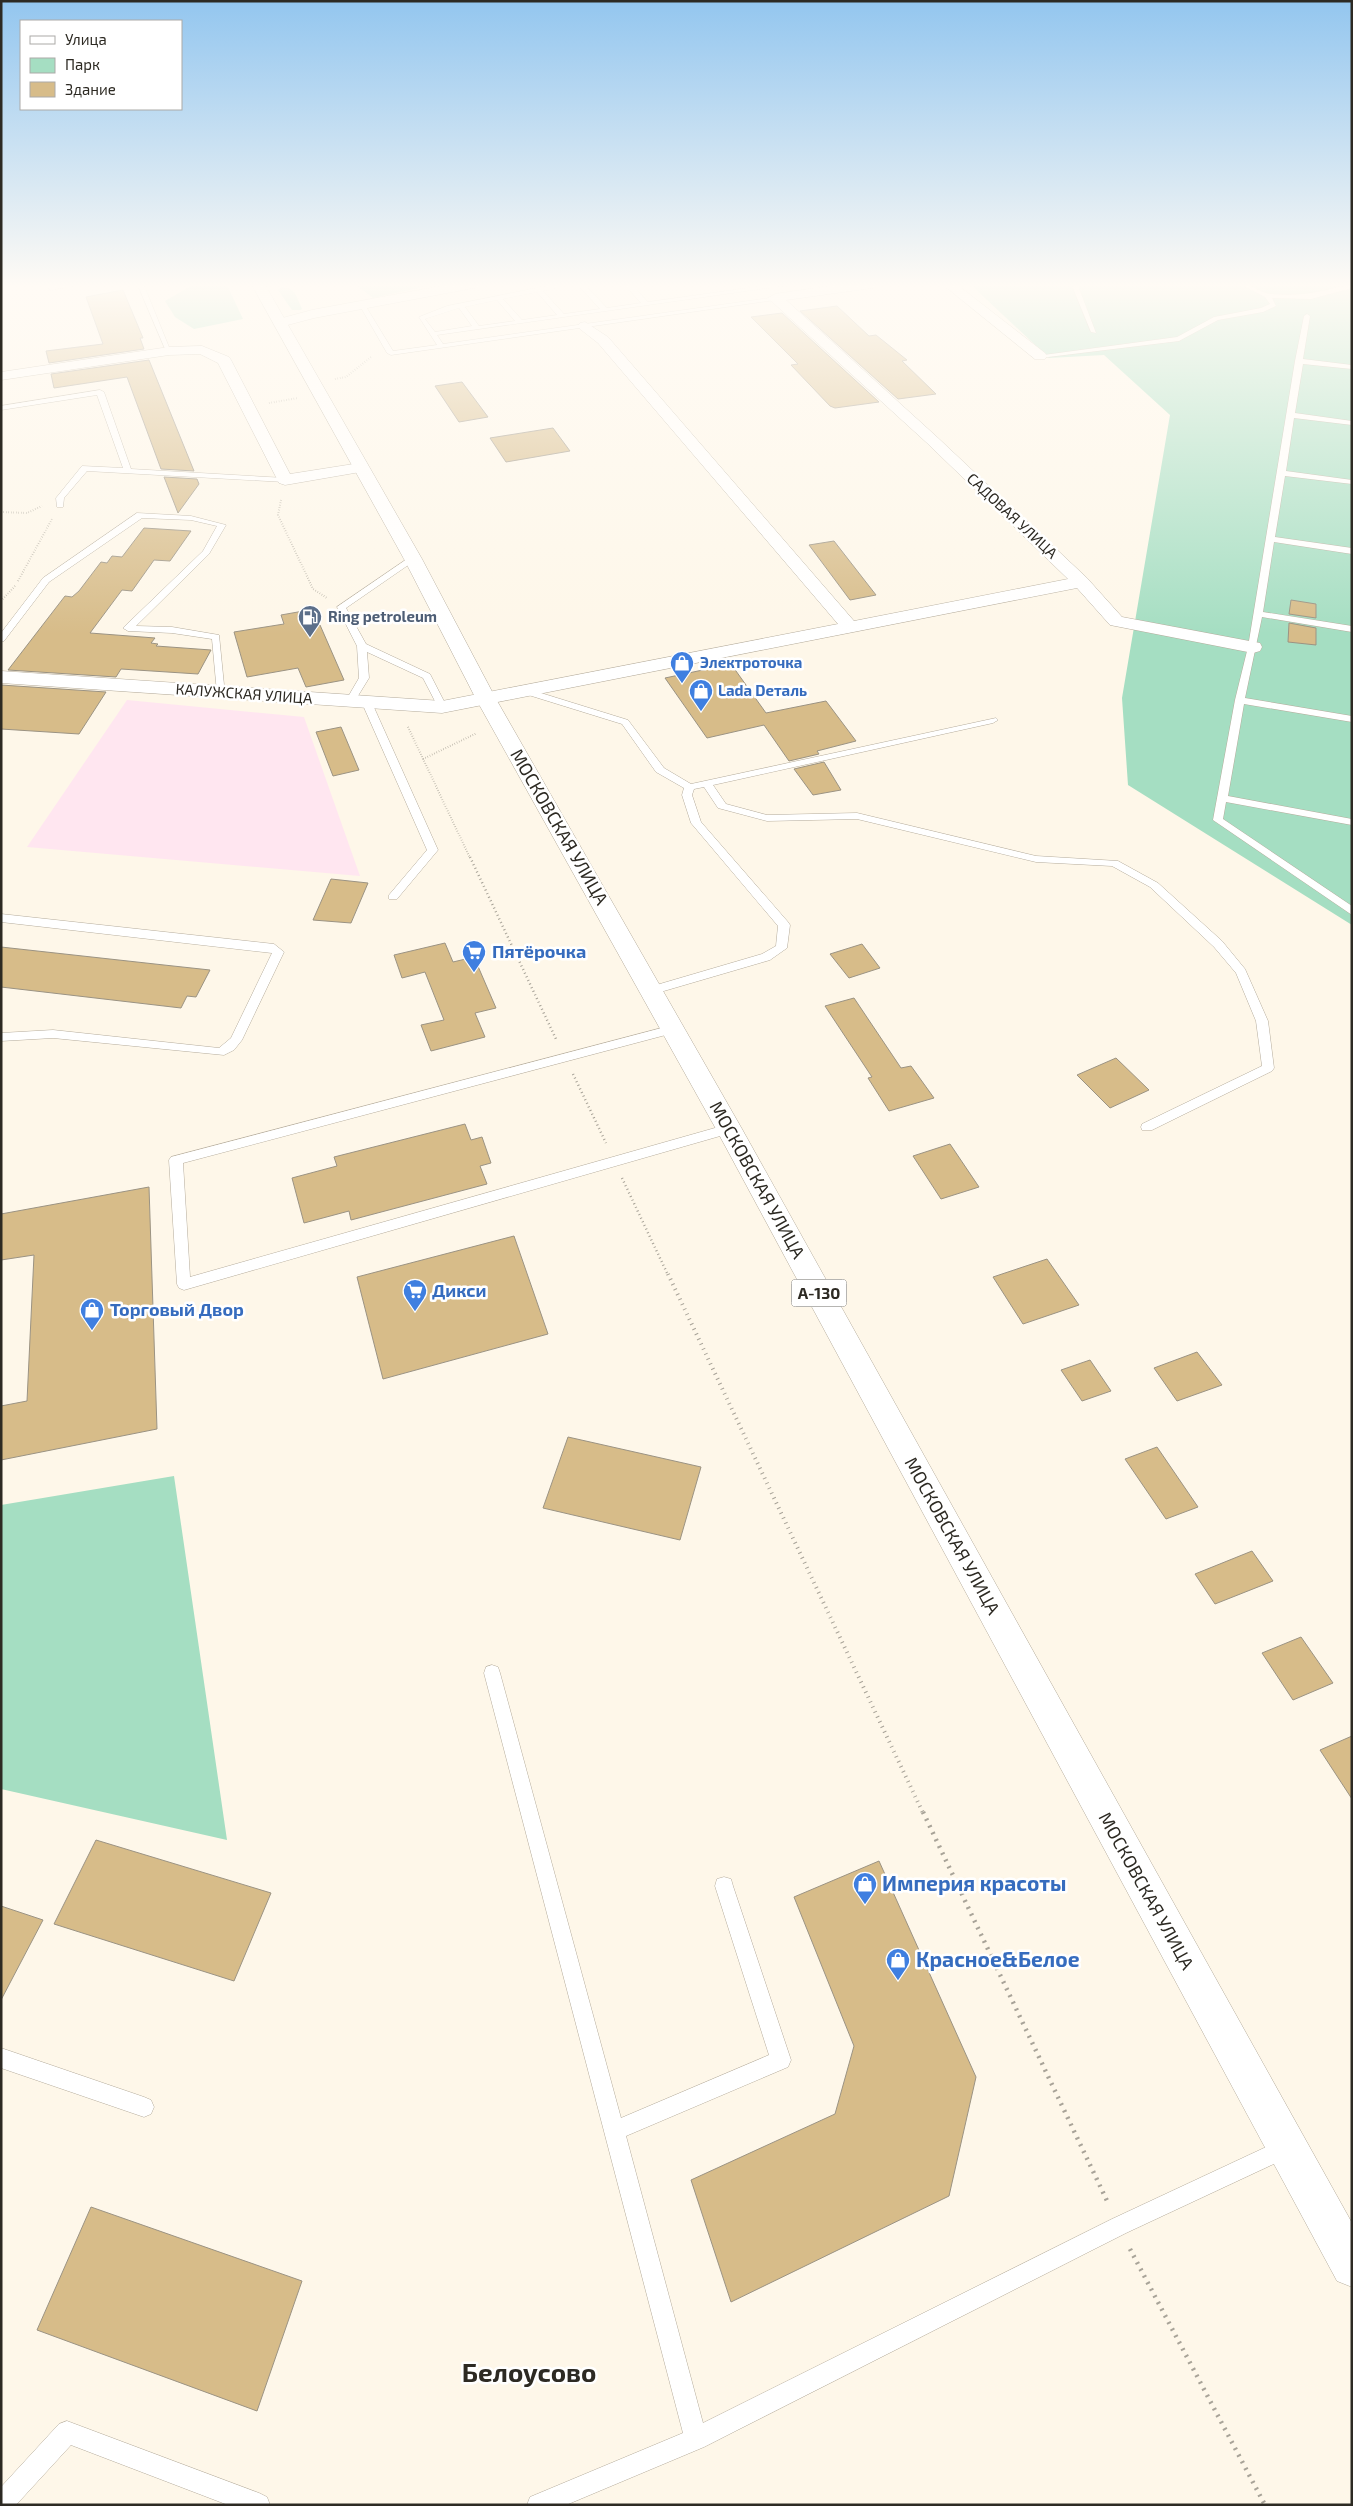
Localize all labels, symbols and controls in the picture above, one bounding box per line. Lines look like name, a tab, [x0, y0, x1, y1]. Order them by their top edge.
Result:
legend	[20, 20, 182, 110]
text: Улица	[65, 30, 107, 48]
text: Парк	[65, 55, 100, 73]
text: Здание	[65, 80, 116, 98]
street label: САДОВАЯ УЛИЦА	[964, 469, 1062, 562]
fuel station icon: Ring petroleum	[297, 604, 323, 638]
place label: Ring petroleum	[328, 607, 437, 625]
shop icon: Электроточка	[669, 650, 695, 684]
place label: Электроточка	[700, 653, 802, 671]
shop icon: Lada Dеталь	[688, 678, 714, 712]
street label: КАЛУЖСКАЯ УЛИЦА	[175, 679, 314, 707]
place label: Lada Dеталь	[718, 681, 807, 699]
street label: МОСКОВСКАЯ УЛИЦА	[506, 745, 614, 909]
supermarket icon: Пятёрочка	[461, 939, 487, 973]
place label: Пятёрочка	[492, 940, 586, 962]
street label: МОСКОВСКАЯ УЛИЦА	[706, 1097, 811, 1263]
supermarket icon: Дикси	[402, 1278, 428, 1312]
place label: Дикси	[432, 1279, 487, 1301]
road number: А-130	[792, 1280, 846, 1306]
shop icon: Торговый Двор	[79, 1297, 105, 1331]
place label: Торговый Двор	[110, 1298, 244, 1320]
street label: МОСКОВСКАЯ УЛИЦА	[901, 1453, 1006, 1619]
street label: МОСКОВСКАЯ УЛИЦА	[1095, 1808, 1200, 1974]
place label: Империя красоты	[882, 1870, 1066, 1895]
shop icon: Империя красоты	[852, 1871, 878, 1905]
place label: Красное&Белое	[916, 1946, 1080, 1971]
shop icon: Красное&Белое	[885, 1947, 911, 1981]
district label: Белоусово	[462, 2356, 596, 2387]

